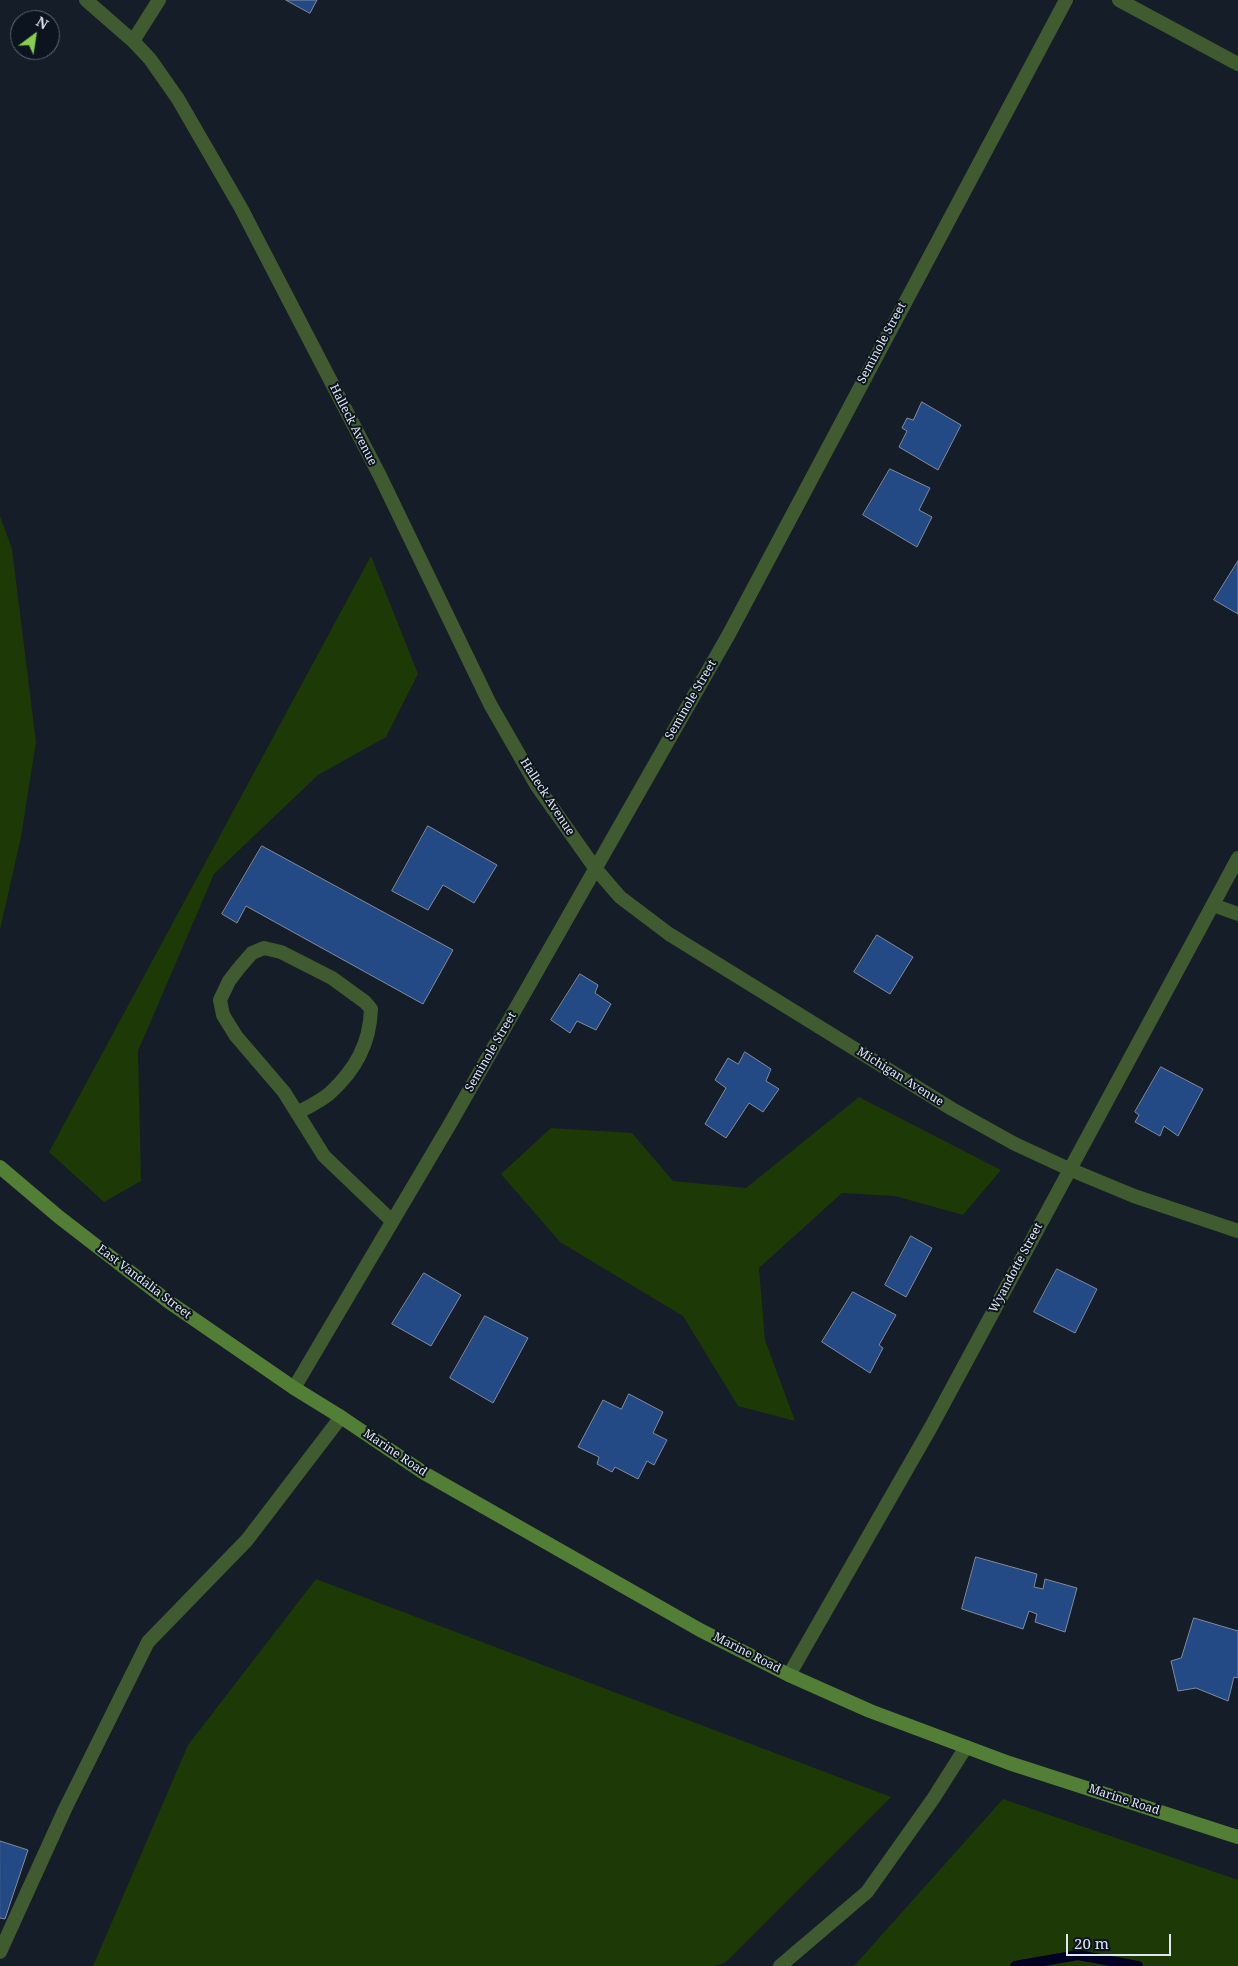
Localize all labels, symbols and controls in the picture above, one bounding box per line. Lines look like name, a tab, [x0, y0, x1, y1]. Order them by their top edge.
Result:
north arrow	[10, 10, 60, 60]
text: N	[33, 12, 52, 34]
street label: Seminole Street	[855, 300, 909, 386]
street label: Halleck Avenue	[326, 382, 380, 468]
street label: Seminole Street	[662, 658, 720, 742]
street label: Halleck Avenue	[517, 756, 577, 838]
street label: Seminole Street	[462, 1010, 520, 1094]
street label: Michigan Avenue	[854, 1045, 946, 1109]
street label: Wyandotte Street	[986, 1221, 1046, 1315]
street label: East Vandalia Street	[94, 1242, 194, 1322]
street label: Marine Road	[360, 1426, 430, 1480]
street label: Marine Road	[711, 1630, 783, 1676]
street label: Marine Road	[1087, 1782, 1161, 1818]
scale bar	[1068, 1924, 1173, 1956]
text: 20 m	[1074, 1933, 1109, 1953]

